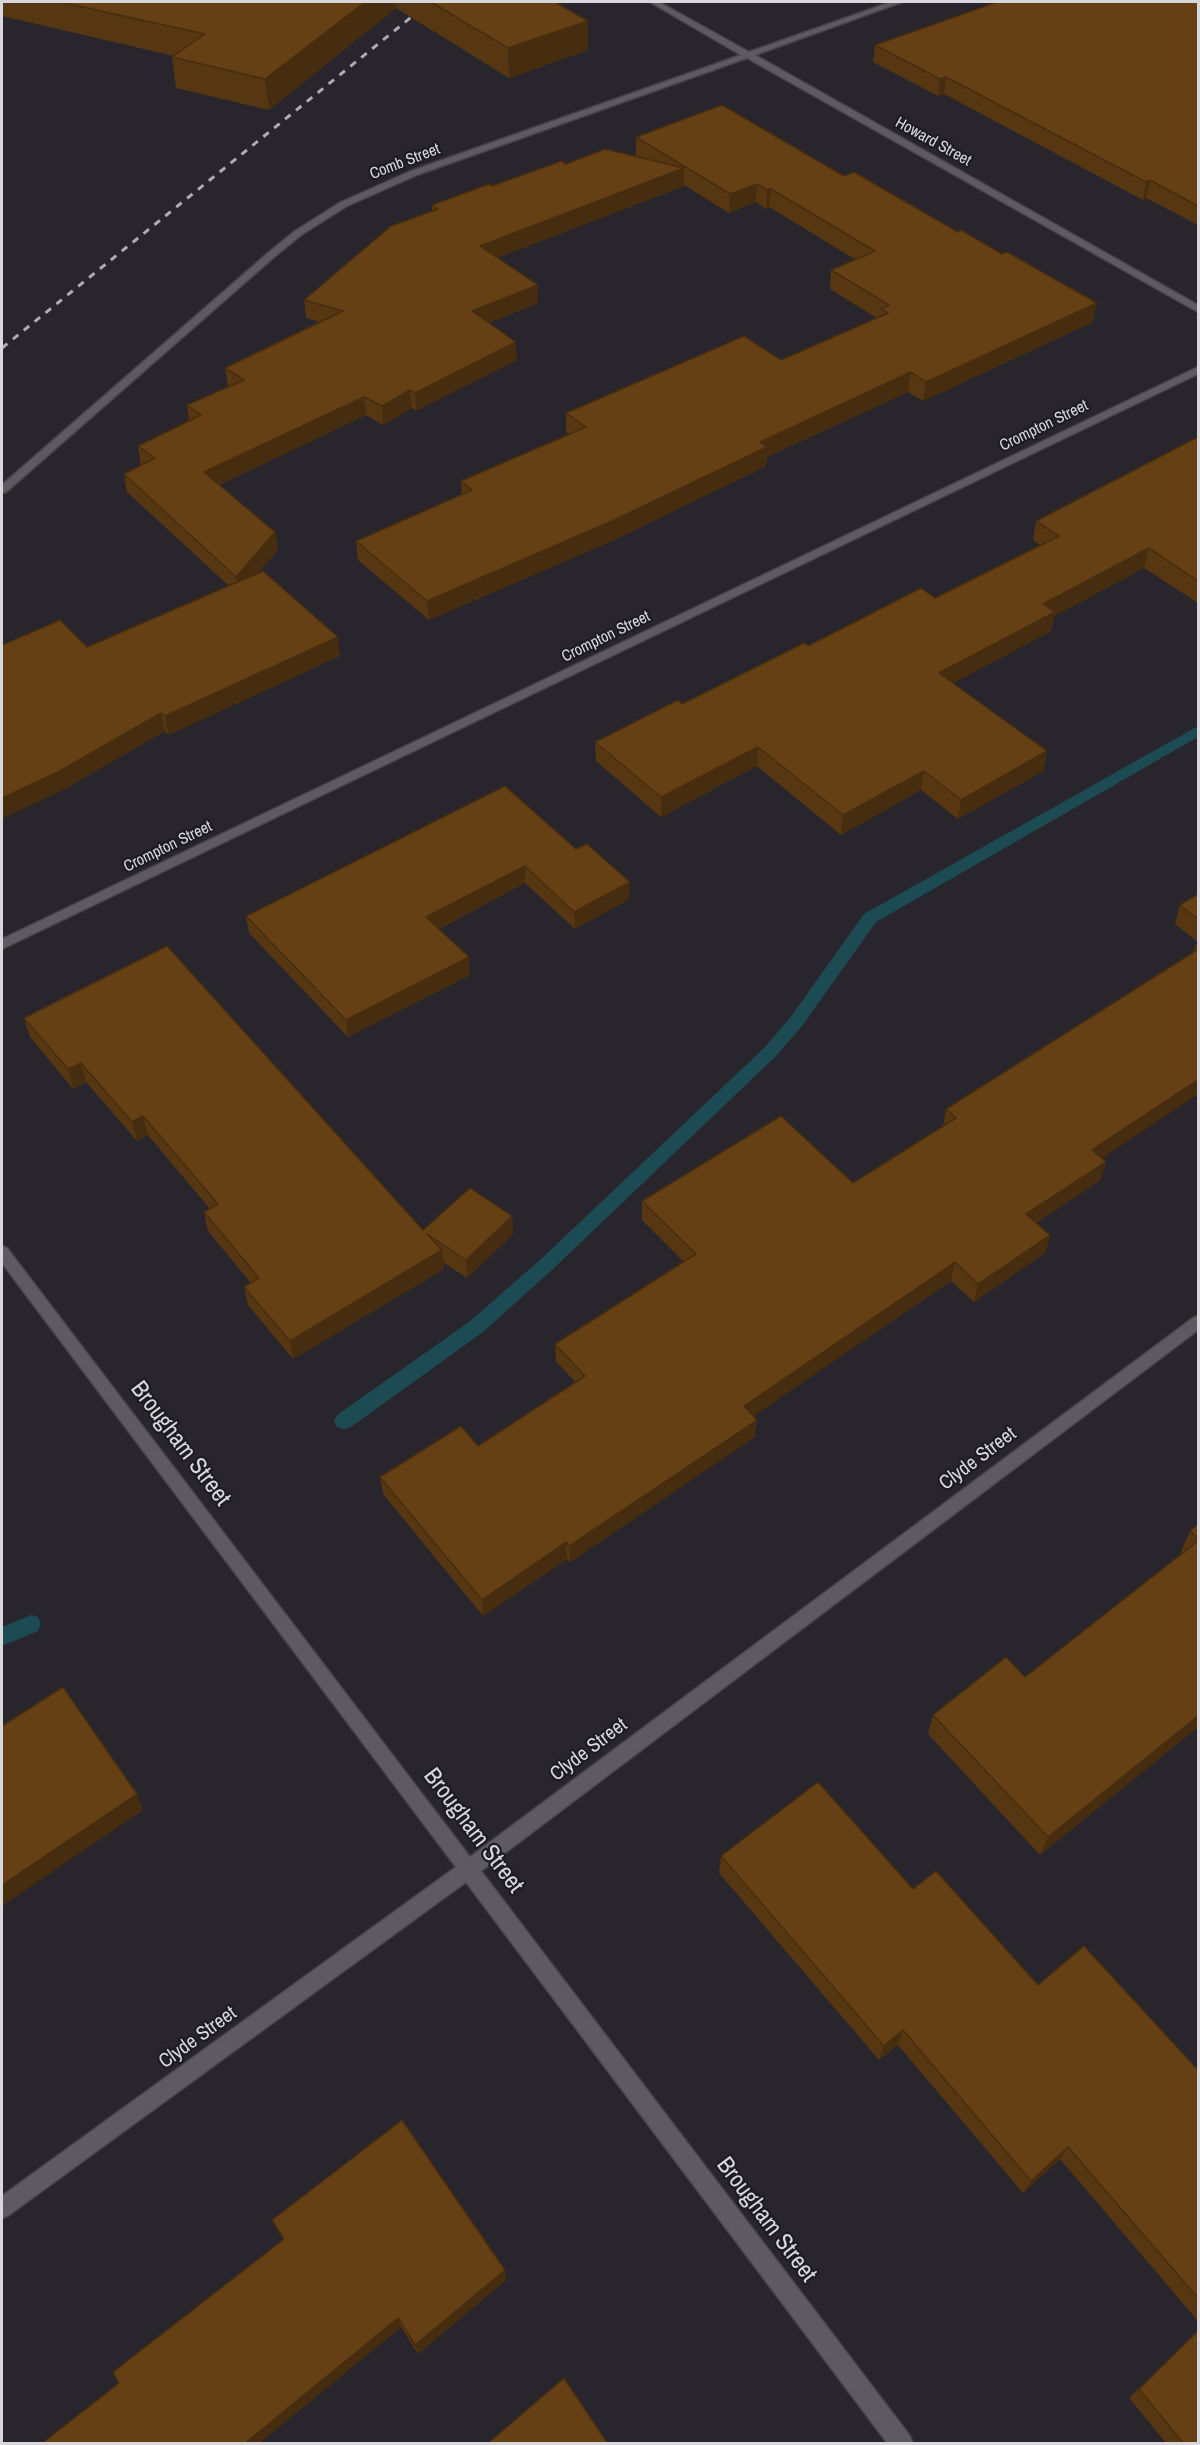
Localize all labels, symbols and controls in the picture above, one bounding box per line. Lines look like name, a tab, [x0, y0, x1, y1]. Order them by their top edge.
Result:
street label: Howard Street	[892, 113, 974, 171]
street label: Comb Street	[367, 140, 443, 184]
street label: Crompton Street	[997, 396, 1091, 456]
street label: Crompton Street	[559, 607, 653, 667]
street label: Crompton Street	[121, 817, 215, 877]
street label: Brougham Street	[124, 1376, 236, 1512]
street label: Clyde Street	[935, 1422, 1021, 1496]
street label: Clyde Street	[546, 1713, 632, 1787]
street label: Brougham Street	[417, 1763, 529, 1899]
street label: Clyde Street	[154, 2002, 242, 2074]
street label: Brougham Street	[710, 2152, 822, 2288]

